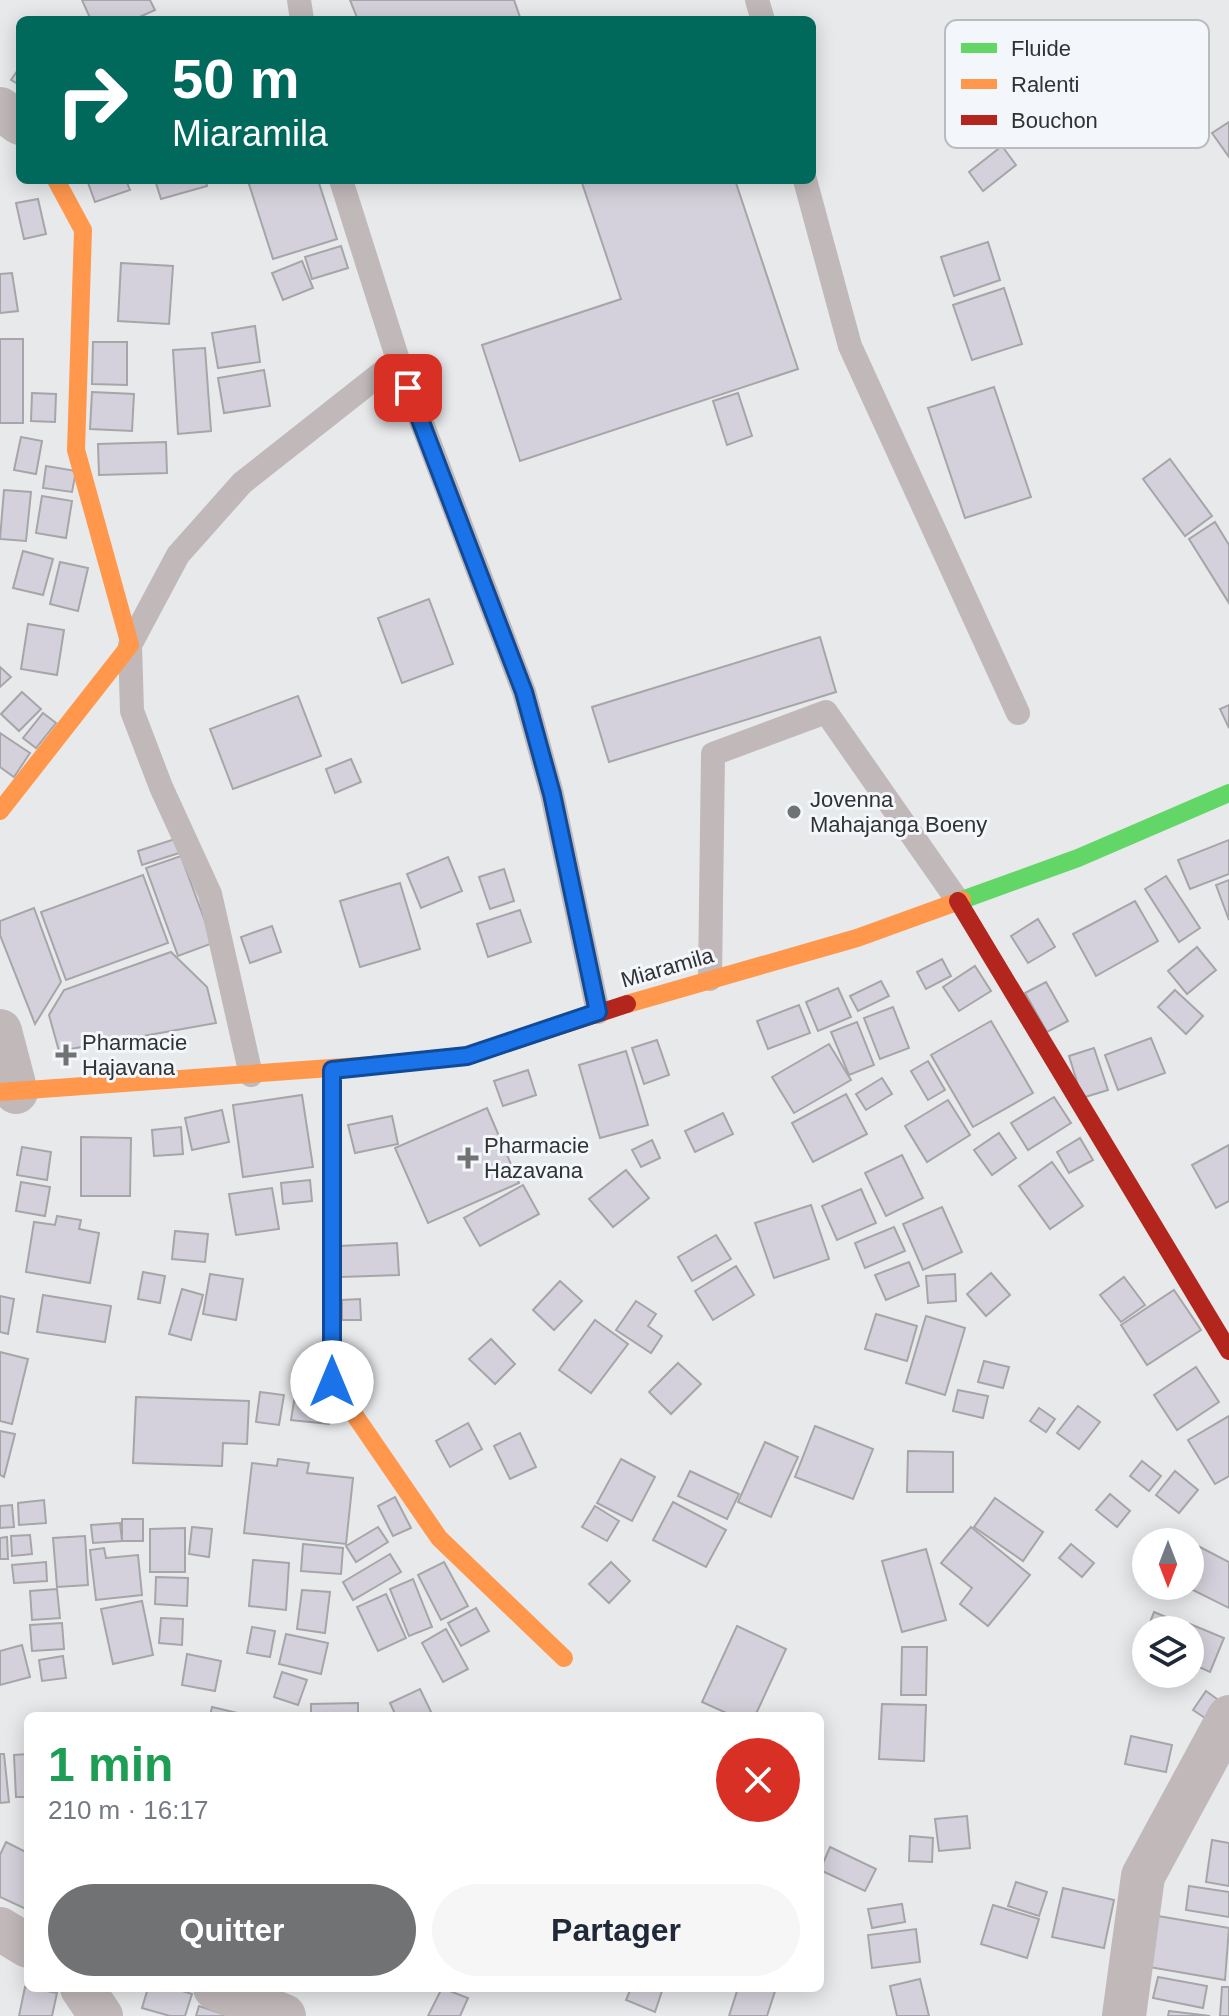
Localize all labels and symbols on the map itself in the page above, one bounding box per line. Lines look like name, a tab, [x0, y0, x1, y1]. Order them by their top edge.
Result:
legend	[945, 20, 1209, 148]
text: Fluide	[1011, 36, 1071, 61]
text: Ralenti	[1011, 72, 1079, 97]
text: Bouchon	[1011, 108, 1098, 133]
pin	[374, 354, 442, 422]
place label: Jovenna Mahajanga Boeny	[810, 787, 987, 837]
marker: Jovenna Mahajanga Boeny	[785, 803, 803, 821]
street label: Miaramila	[618, 942, 717, 993]
place label: Pharmacie Hajavana	[82, 1030, 187, 1080]
marker: Pharmacie Hajavana	[57, 1046, 75, 1064]
place label: Pharmacie Hazavana	[484, 1133, 589, 1183]
marker: Pharmacie Hazavana	[459, 1149, 477, 1167]
position arrow	[290, 1340, 374, 1424]
north arrow	[1132, 1528, 1204, 1600]

